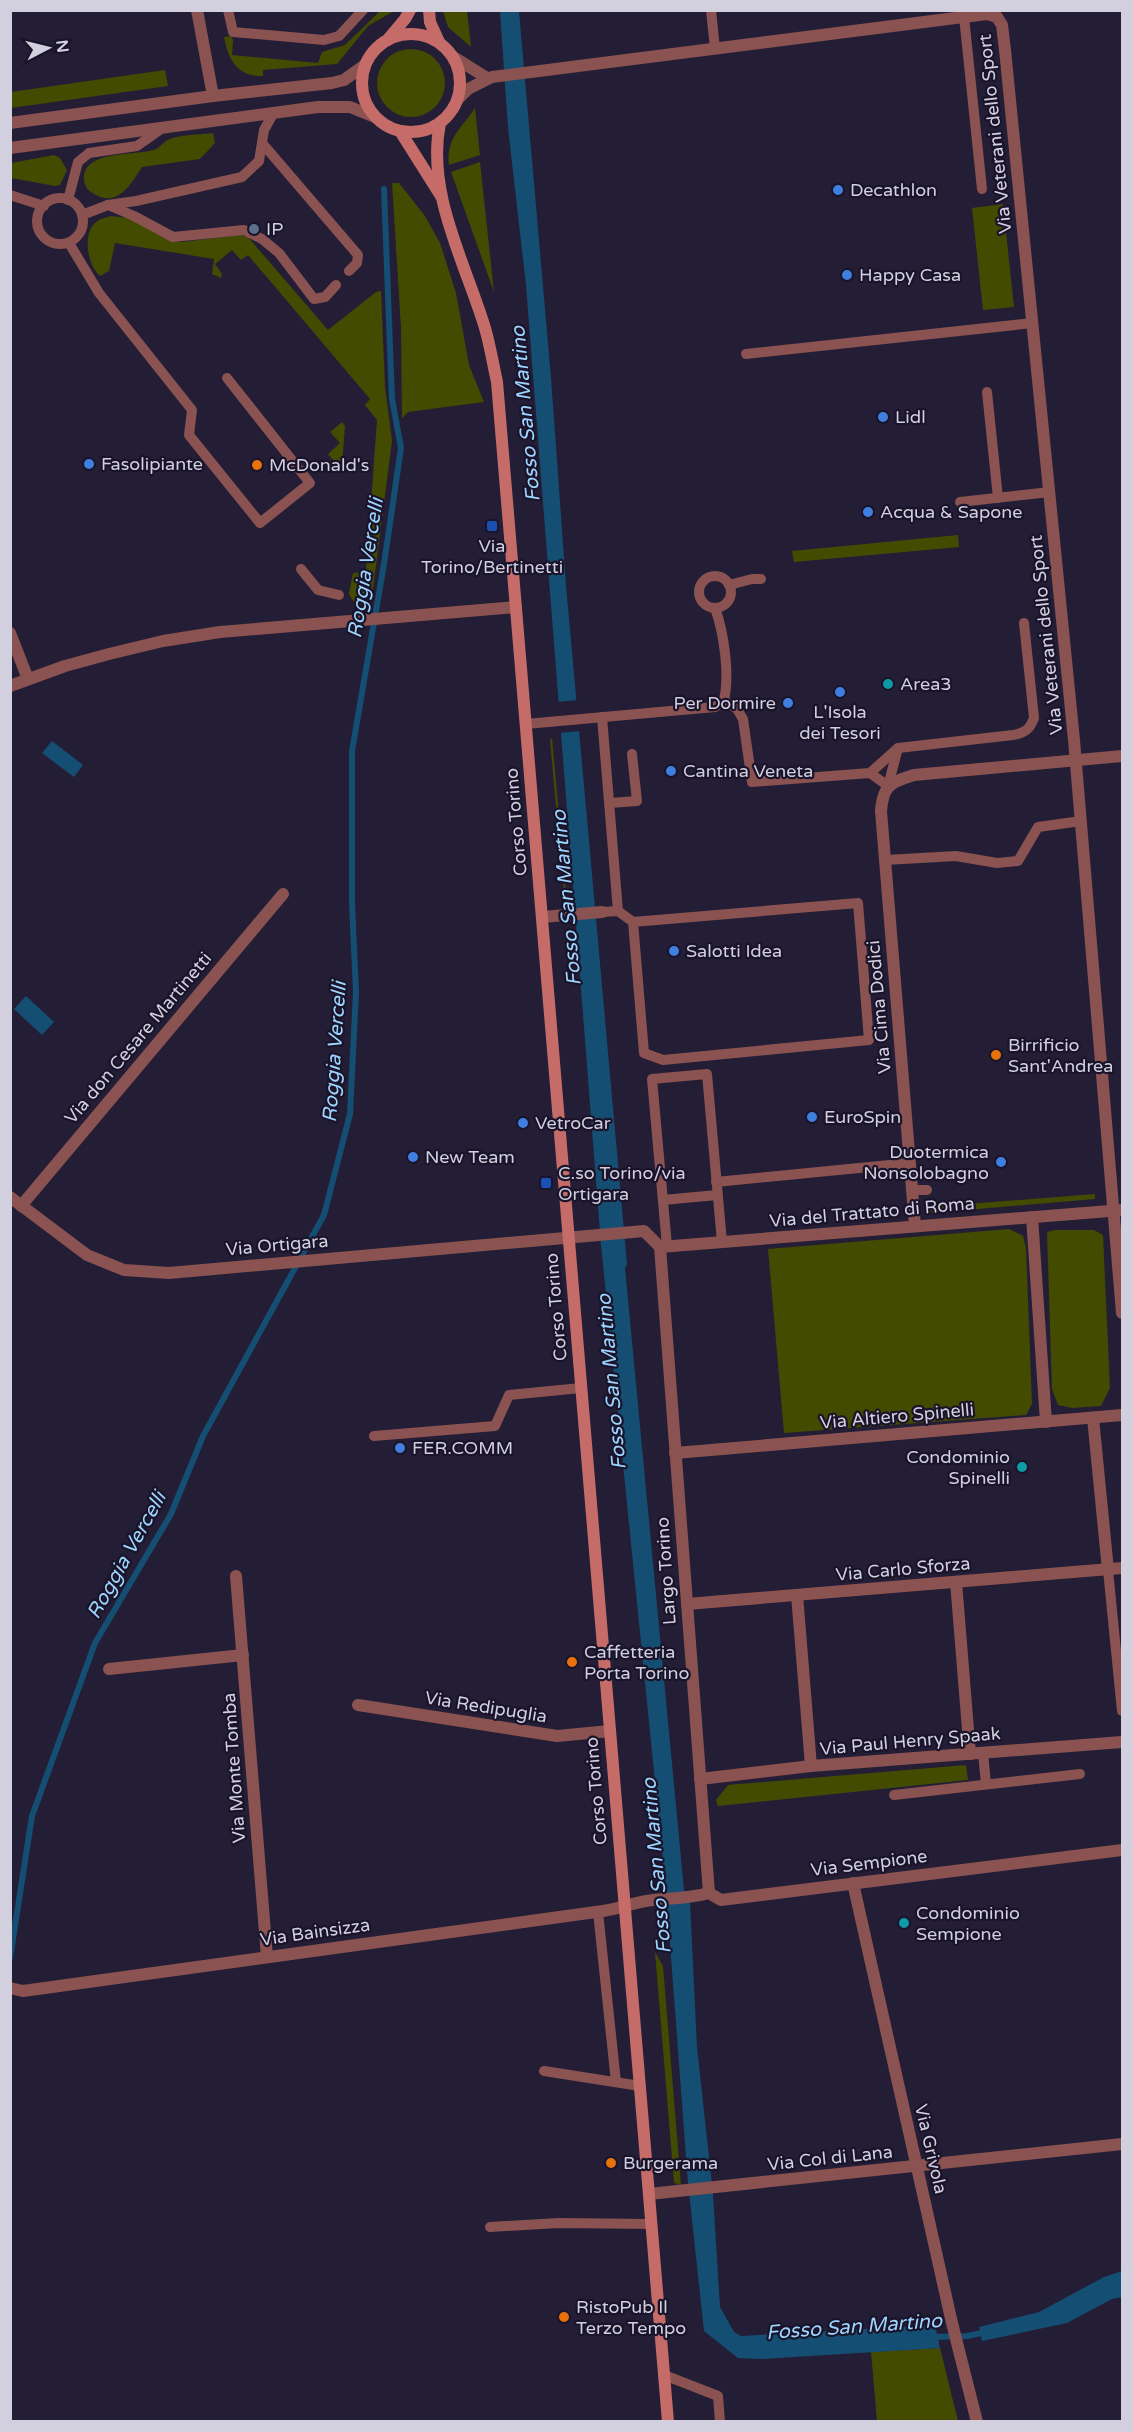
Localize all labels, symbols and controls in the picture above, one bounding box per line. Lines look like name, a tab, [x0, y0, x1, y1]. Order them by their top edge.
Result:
north arrow	[18, 18, 78, 78]
street label: Via Veterani dello Sport	[974, 33, 1016, 235]
text: N	[51, 39, 73, 54]
place label: Decathlon	[850, 179, 937, 201]
marker: Decathlon	[831, 183, 845, 197]
place label: IP	[266, 218, 283, 240]
marker: IP	[247, 222, 261, 236]
place label: Happy Casa	[859, 264, 961, 286]
marker: Happy Casa	[840, 268, 854, 282]
water label: Fosso San Martino	[506, 324, 546, 503]
place label: Lidl	[895, 406, 926, 428]
marker: Lidl	[876, 410, 890, 424]
place label: Fasolipiante	[101, 453, 203, 475]
place label: McDonald's	[269, 454, 369, 476]
marker: Fasolipiante	[82, 457, 96, 471]
marker: McDonald's	[250, 458, 264, 472]
water label: Roggia Vercelli	[343, 493, 389, 640]
place label: Acqua & Sapone	[880, 501, 1022, 523]
marker: Acqua & Sapone	[861, 505, 875, 519]
marker: Via Torino/Bertinetti	[485, 519, 499, 533]
street label: Via Veterani dello Sport	[1025, 534, 1067, 736]
place label: Via Torino/Bertinetti	[421, 535, 563, 578]
place label: Area3	[900, 673, 952, 695]
marker: Area3	[881, 677, 895, 691]
marker: L'Isola dei Tesori	[833, 685, 847, 699]
place label: Per Dormire	[674, 692, 776, 714]
marker: Per Dormire	[781, 696, 795, 710]
place label: L'Isola dei Tesori	[799, 701, 881, 744]
place label: Cantina Veneta	[683, 760, 813, 782]
marker: Cantina Veneta	[664, 764, 678, 778]
street label: Corso Torino	[500, 767, 532, 877]
water label: Fosso San Martino	[547, 808, 587, 987]
street label: Via Cima Dodici	[862, 939, 896, 1075]
place label: Salotti Idea	[686, 940, 782, 962]
marker: Salotti Idea	[667, 944, 681, 958]
street label: Via don Cesare Martinetti	[60, 948, 216, 1128]
water label: Roggia Vercelli	[318, 978, 352, 1123]
place label: Birrificio Sant'Andrea	[1008, 1034, 1113, 1077]
marker: Birrificio Sant'Andrea	[989, 1048, 1003, 1062]
place label: EuroSpin	[824, 1106, 901, 1128]
marker: EuroSpin	[805, 1110, 819, 1124]
place label: VetroCar	[535, 1112, 611, 1134]
marker: VetroCar	[516, 1116, 530, 1130]
place label: Duotermica Nonsolobagno	[863, 1141, 989, 1184]
place label: New Team	[425, 1146, 515, 1168]
marker: New Team	[406, 1150, 420, 1164]
marker: Duotermica Nonsolobagno	[994, 1155, 1008, 1169]
place label: C.so Torino/via Ortigara	[558, 1162, 686, 1205]
marker: C.so Torino/via Ortigara	[539, 1176, 553, 1190]
street label: Via del Trattato di Roma	[768, 1192, 976, 1232]
street label: Via Ortigara	[225, 1230, 329, 1260]
street label: Corso Torino	[540, 1252, 572, 1362]
water label: Fosso San Martino	[592, 1292, 632, 1471]
street label: Via Altiero Spinelli	[819, 1398, 975, 1434]
place label: FER.COMM	[412, 1437, 513, 1459]
marker: FER.COMM	[393, 1441, 407, 1455]
place label: Condominio Spinelli	[906, 1446, 1010, 1489]
marker: Condominio Spinelli	[1015, 1460, 1029, 1474]
water label: Roggia Vercelli	[82, 1485, 173, 1623]
street label: Largo Torino	[651, 1516, 681, 1626]
street label: Via Carlo Sforza	[835, 1552, 971, 1586]
place label: Caffetteria Porta Torino	[584, 1641, 689, 1684]
marker: Caffetteria Porta Torino	[565, 1655, 579, 1669]
street label: Via Redipuglia	[423, 1686, 549, 1728]
street label: Via Monte Tomba	[218, 1692, 250, 1844]
street label: Via Paul Henry Spaak	[819, 1722, 1002, 1760]
street label: Corso Torino	[580, 1736, 612, 1846]
water label: Fosso San Martino	[637, 1776, 677, 1955]
street label: Via Sempione	[809, 1845, 929, 1881]
place label: Condominio Sempione	[916, 1902, 1020, 1945]
street label: Via Bainsizza	[259, 1913, 371, 1951]
marker: Condominio Sempione	[897, 1916, 911, 1930]
street label: Via Grivola	[910, 2102, 952, 2196]
street label: Via Col di Lana	[766, 2140, 894, 2176]
place label: Burgerama	[623, 2152, 718, 2174]
marker: Burgerama	[604, 2156, 618, 2170]
place label: RistoPub Il Terzo Tempo	[576, 2296, 686, 2339]
water label: Fosso San Martino	[765, 2309, 944, 2345]
marker: RistoPub Il Terzo Tempo	[557, 2310, 571, 2324]

